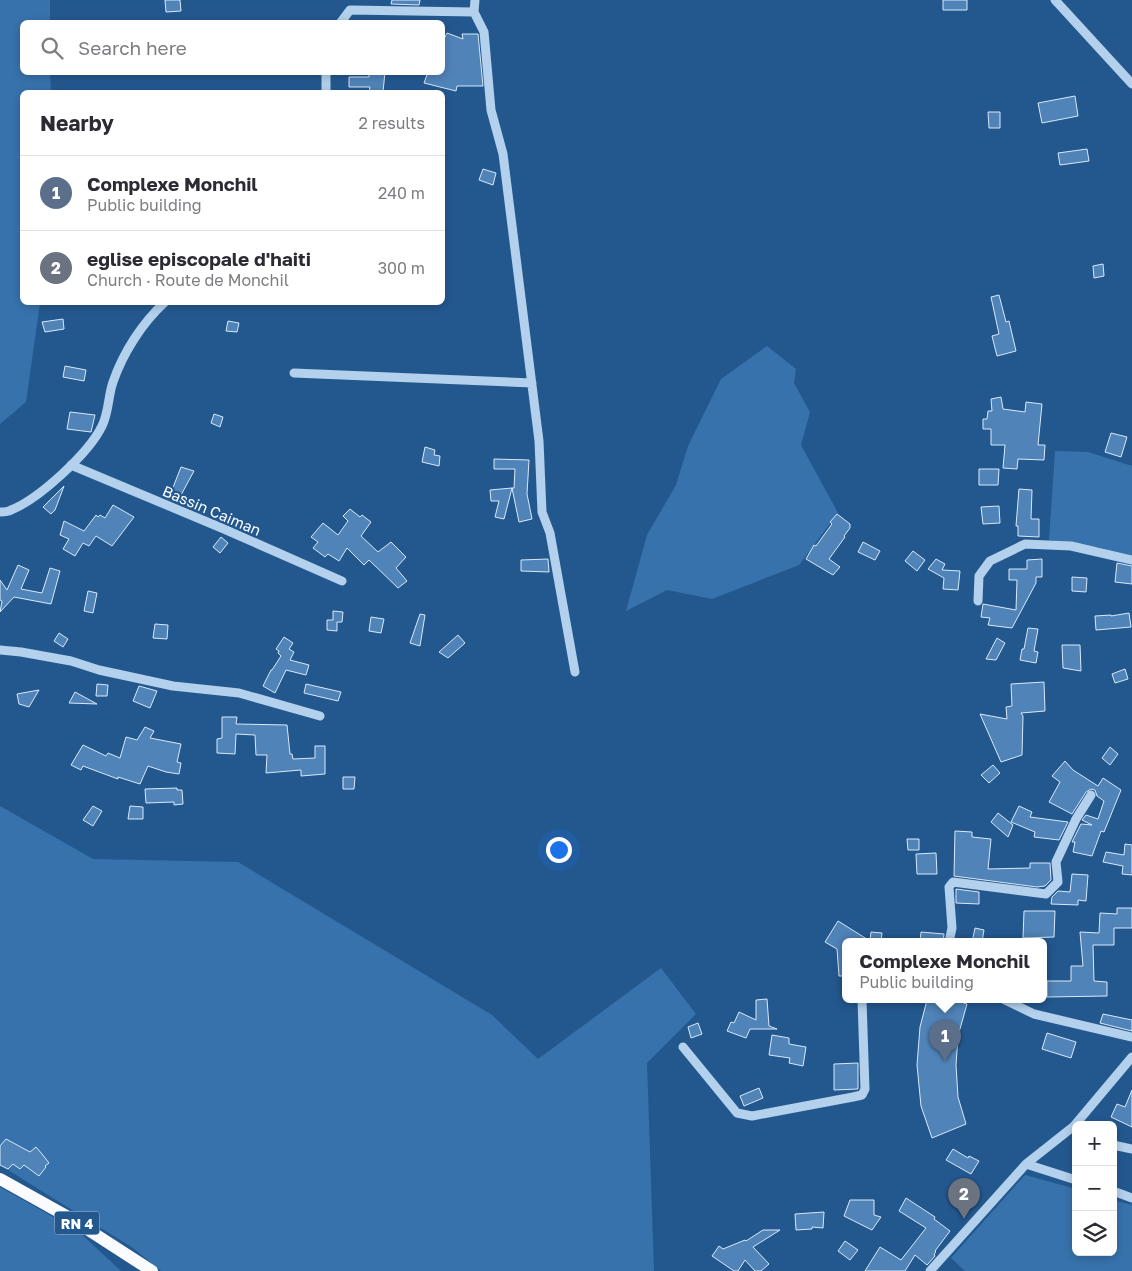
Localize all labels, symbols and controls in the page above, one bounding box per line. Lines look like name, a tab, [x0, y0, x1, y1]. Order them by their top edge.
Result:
search box	[20, 20, 445, 75]
icon: search	[38, 34, 66, 62]
text: Search here	[78, 36, 187, 59]
text: Nearby	[40, 110, 114, 136]
text: 2 results	[359, 113, 425, 133]
text: Complexe Monchil	[87, 172, 258, 195]
text: 1	[52, 183, 60, 203]
text: 240 m	[378, 183, 425, 203]
text: Public building	[87, 195, 202, 215]
text: eglise episcopale d'haiti	[87, 247, 311, 270]
text: 2	[51, 258, 61, 278]
text: 300 m	[378, 258, 425, 278]
text: Church · Route de Monchil	[87, 270, 289, 290]
street label: Bassin Caiman	[160, 481, 264, 539]
your location	[546, 837, 572, 863]
popup	[842, 938, 1047, 1003]
text: Complexe Monchil	[859, 949, 1030, 972]
text: Public building	[859, 972, 974, 992]
pin: 1	[929, 1020, 961, 1061]
map controls	[1072, 1121, 1117, 1256]
button: +	[1072, 1121, 1117, 1166]
button: −	[1072, 1166, 1117, 1211]
pin: 2	[948, 1178, 980, 1219]
button: layers	[1072, 1211, 1117, 1256]
road number: RN 4	[54, 1212, 100, 1234]

